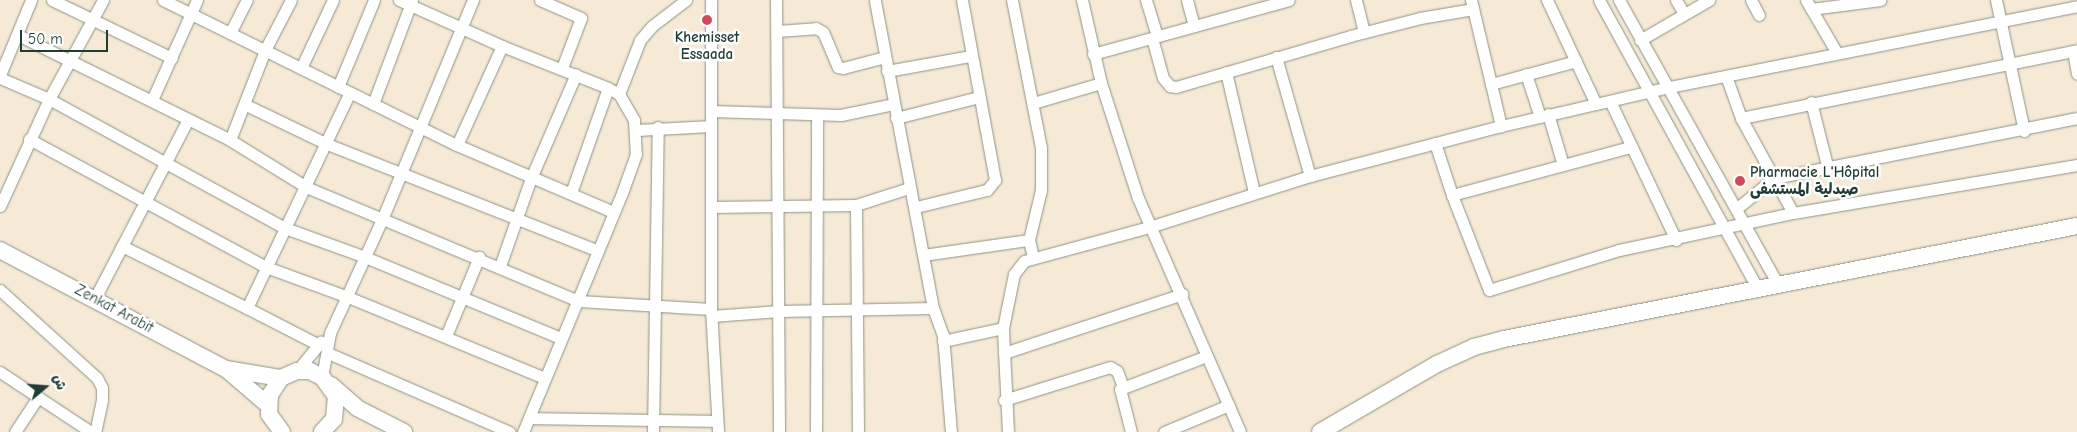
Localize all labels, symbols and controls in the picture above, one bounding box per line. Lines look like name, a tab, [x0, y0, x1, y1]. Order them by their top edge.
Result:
marker: Khemisset Essaada	[701, 14, 713, 26]
scale bar	[22, 20, 110, 52]
place label: Khemisset Essaada	[675, 28, 739, 63]
text: 50 m	[28, 30, 63, 48]
place label: Pharmacie L'Hôpital صيدلية المستشفى	[1750, 163, 1879, 198]
marker: Pharmacie L'Hôpital صيدلية المستشفى	[1734, 175, 1746, 187]
street label: Zenkat Arabit	[72, 281, 156, 337]
north arrow	[20, 362, 70, 412]
text: ش	[49, 372, 70, 392]

